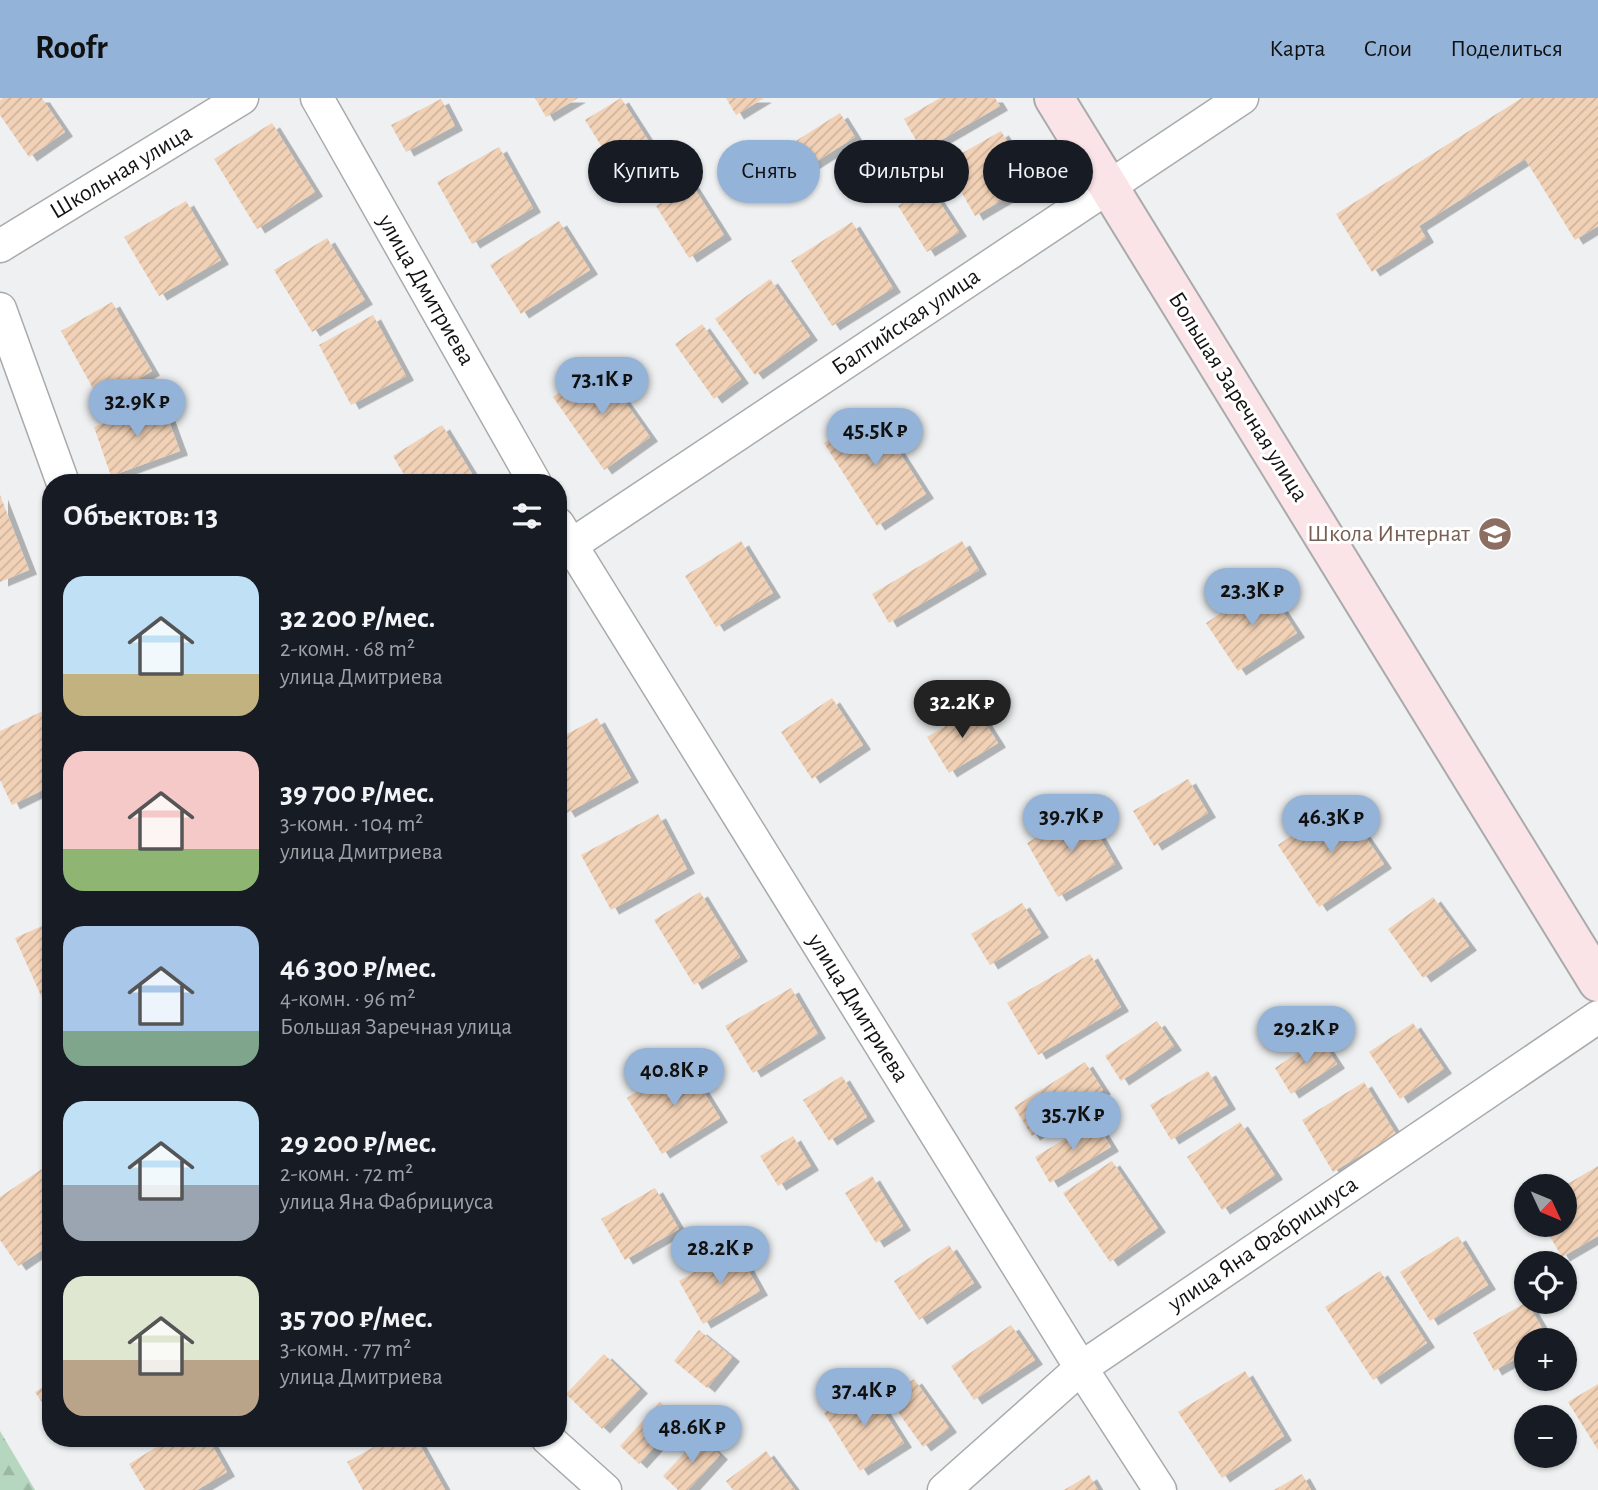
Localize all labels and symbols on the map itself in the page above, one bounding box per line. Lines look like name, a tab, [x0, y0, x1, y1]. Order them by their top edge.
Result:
street label: Школьная улица	[46, 120, 196, 224]
street label: улица Дмитриева	[373, 210, 479, 370]
street label: Балтийская улица	[828, 264, 984, 380]
street label: Большая Заречная улица	[1164, 288, 1312, 506]
pin: 73.1K ₽	[537, 358, 667, 417]
pin: 32.9K ₽	[72, 380, 202, 439]
pin: 45.5K ₽	[810, 408, 940, 468]
school or university icon: Школа Интернат	[1476, 515, 1514, 553]
place label: Школа Интернат	[1307, 522, 1470, 546]
pin: 23.3K ₽	[1187, 568, 1317, 628]
pin: 32.2K ₽	[897, 680, 1027, 740]
pin: 39.7K ₽	[1006, 794, 1136, 854]
pin: 46.3K ₽	[1266, 796, 1396, 855]
street label: улица Дмитриева	[802, 929, 913, 1086]
pin: 29.2K ₽	[1241, 1006, 1371, 1066]
pin: 40.8K ₽	[609, 1048, 739, 1108]
pin: 35.7K ₽	[1008, 1093, 1138, 1152]
street label: улица Яна Фабрициуса	[1163, 1172, 1362, 1317]
north arrow	[1514, 1174, 1577, 1237]
pin: 28.2K ₽	[655, 1226, 785, 1286]
pin: 37.4K ₽	[799, 1368, 929, 1428]
pin: 48.6K ₽	[627, 1406, 757, 1465]

